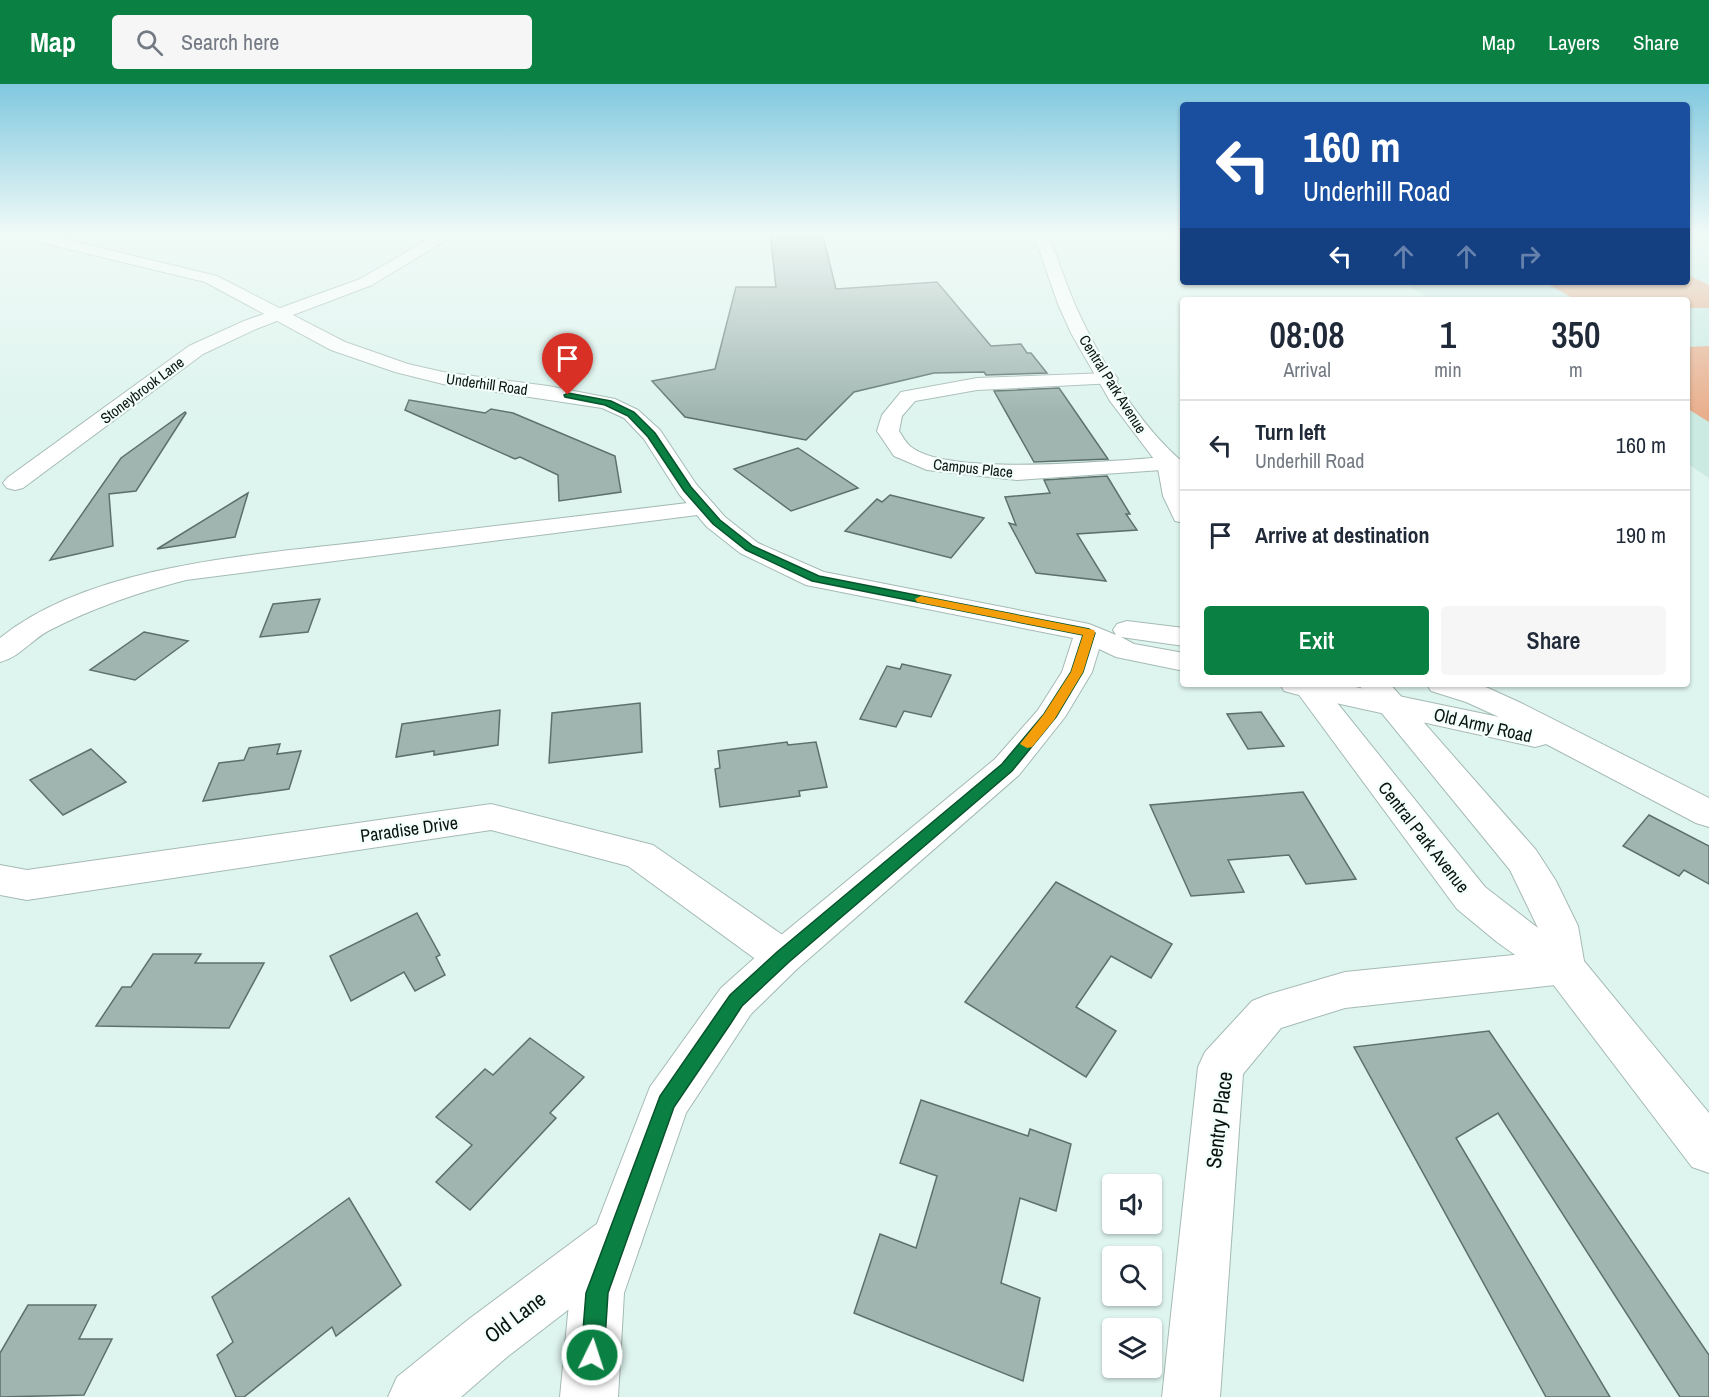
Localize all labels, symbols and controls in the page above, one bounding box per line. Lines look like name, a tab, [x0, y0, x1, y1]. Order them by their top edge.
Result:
search box	[112, 15, 532, 69]
text: Map	[30, 23, 76, 61]
icon: search	[133, 26, 166, 59]
text: Search here	[181, 27, 279, 57]
text: Map	[1482, 28, 1515, 57]
text: Layers	[1548, 28, 1600, 57]
text: Share	[1633, 28, 1679, 57]
text: 160 m	[1303, 119, 1401, 175]
icon: left	[1204, 126, 1282, 204]
text: Underhill Road	[1303, 173, 1451, 209]
icon: left	[1324, 240, 1357, 273]
icon: ahead	[1387, 240, 1420, 273]
icon: ahead	[1450, 240, 1483, 273]
icon: right	[1513, 240, 1546, 273]
text: 08:08	[1270, 311, 1345, 359]
text: 1	[1440, 311, 1456, 359]
text: 350	[1551, 311, 1600, 359]
street label: Central Park Avenue	[1074, 331, 1152, 437]
pin	[542, 333, 593, 395]
icon: arrive	[551, 342, 584, 375]
street label: Stoneybrook Lane	[96, 351, 188, 428]
text: Arrival	[1283, 356, 1331, 383]
text: min	[1434, 356, 1462, 383]
text: m	[1569, 356, 1583, 383]
street label: Underhill Road	[445, 368, 529, 400]
text: Turn left	[1255, 417, 1326, 447]
icon: left	[1204, 429, 1237, 462]
text: 160 m	[1616, 430, 1666, 460]
text: Underhill Road	[1255, 447, 1364, 474]
street label: Campus Place	[932, 453, 1014, 483]
icon: arrive	[1204, 519, 1237, 552]
text: Arrive at destination	[1255, 520, 1429, 550]
text: 190 m	[1616, 520, 1666, 550]
button: Exit	[1204, 606, 1429, 675]
button: Share	[1441, 606, 1666, 675]
street label: Old Army Road	[1431, 702, 1535, 748]
street label: Central Park Avenue	[1373, 776, 1475, 898]
street label: Paradise Drive	[359, 810, 459, 848]
street label: Sentry Place	[1199, 1070, 1239, 1170]
map controls	[1102, 1174, 1162, 1378]
button: sound	[1102, 1174, 1162, 1234]
button: search	[1102, 1246, 1162, 1306]
street label: Old Lane	[478, 1284, 552, 1350]
button: layers	[1102, 1318, 1162, 1378]
position arrow	[560, 1323, 624, 1387]

